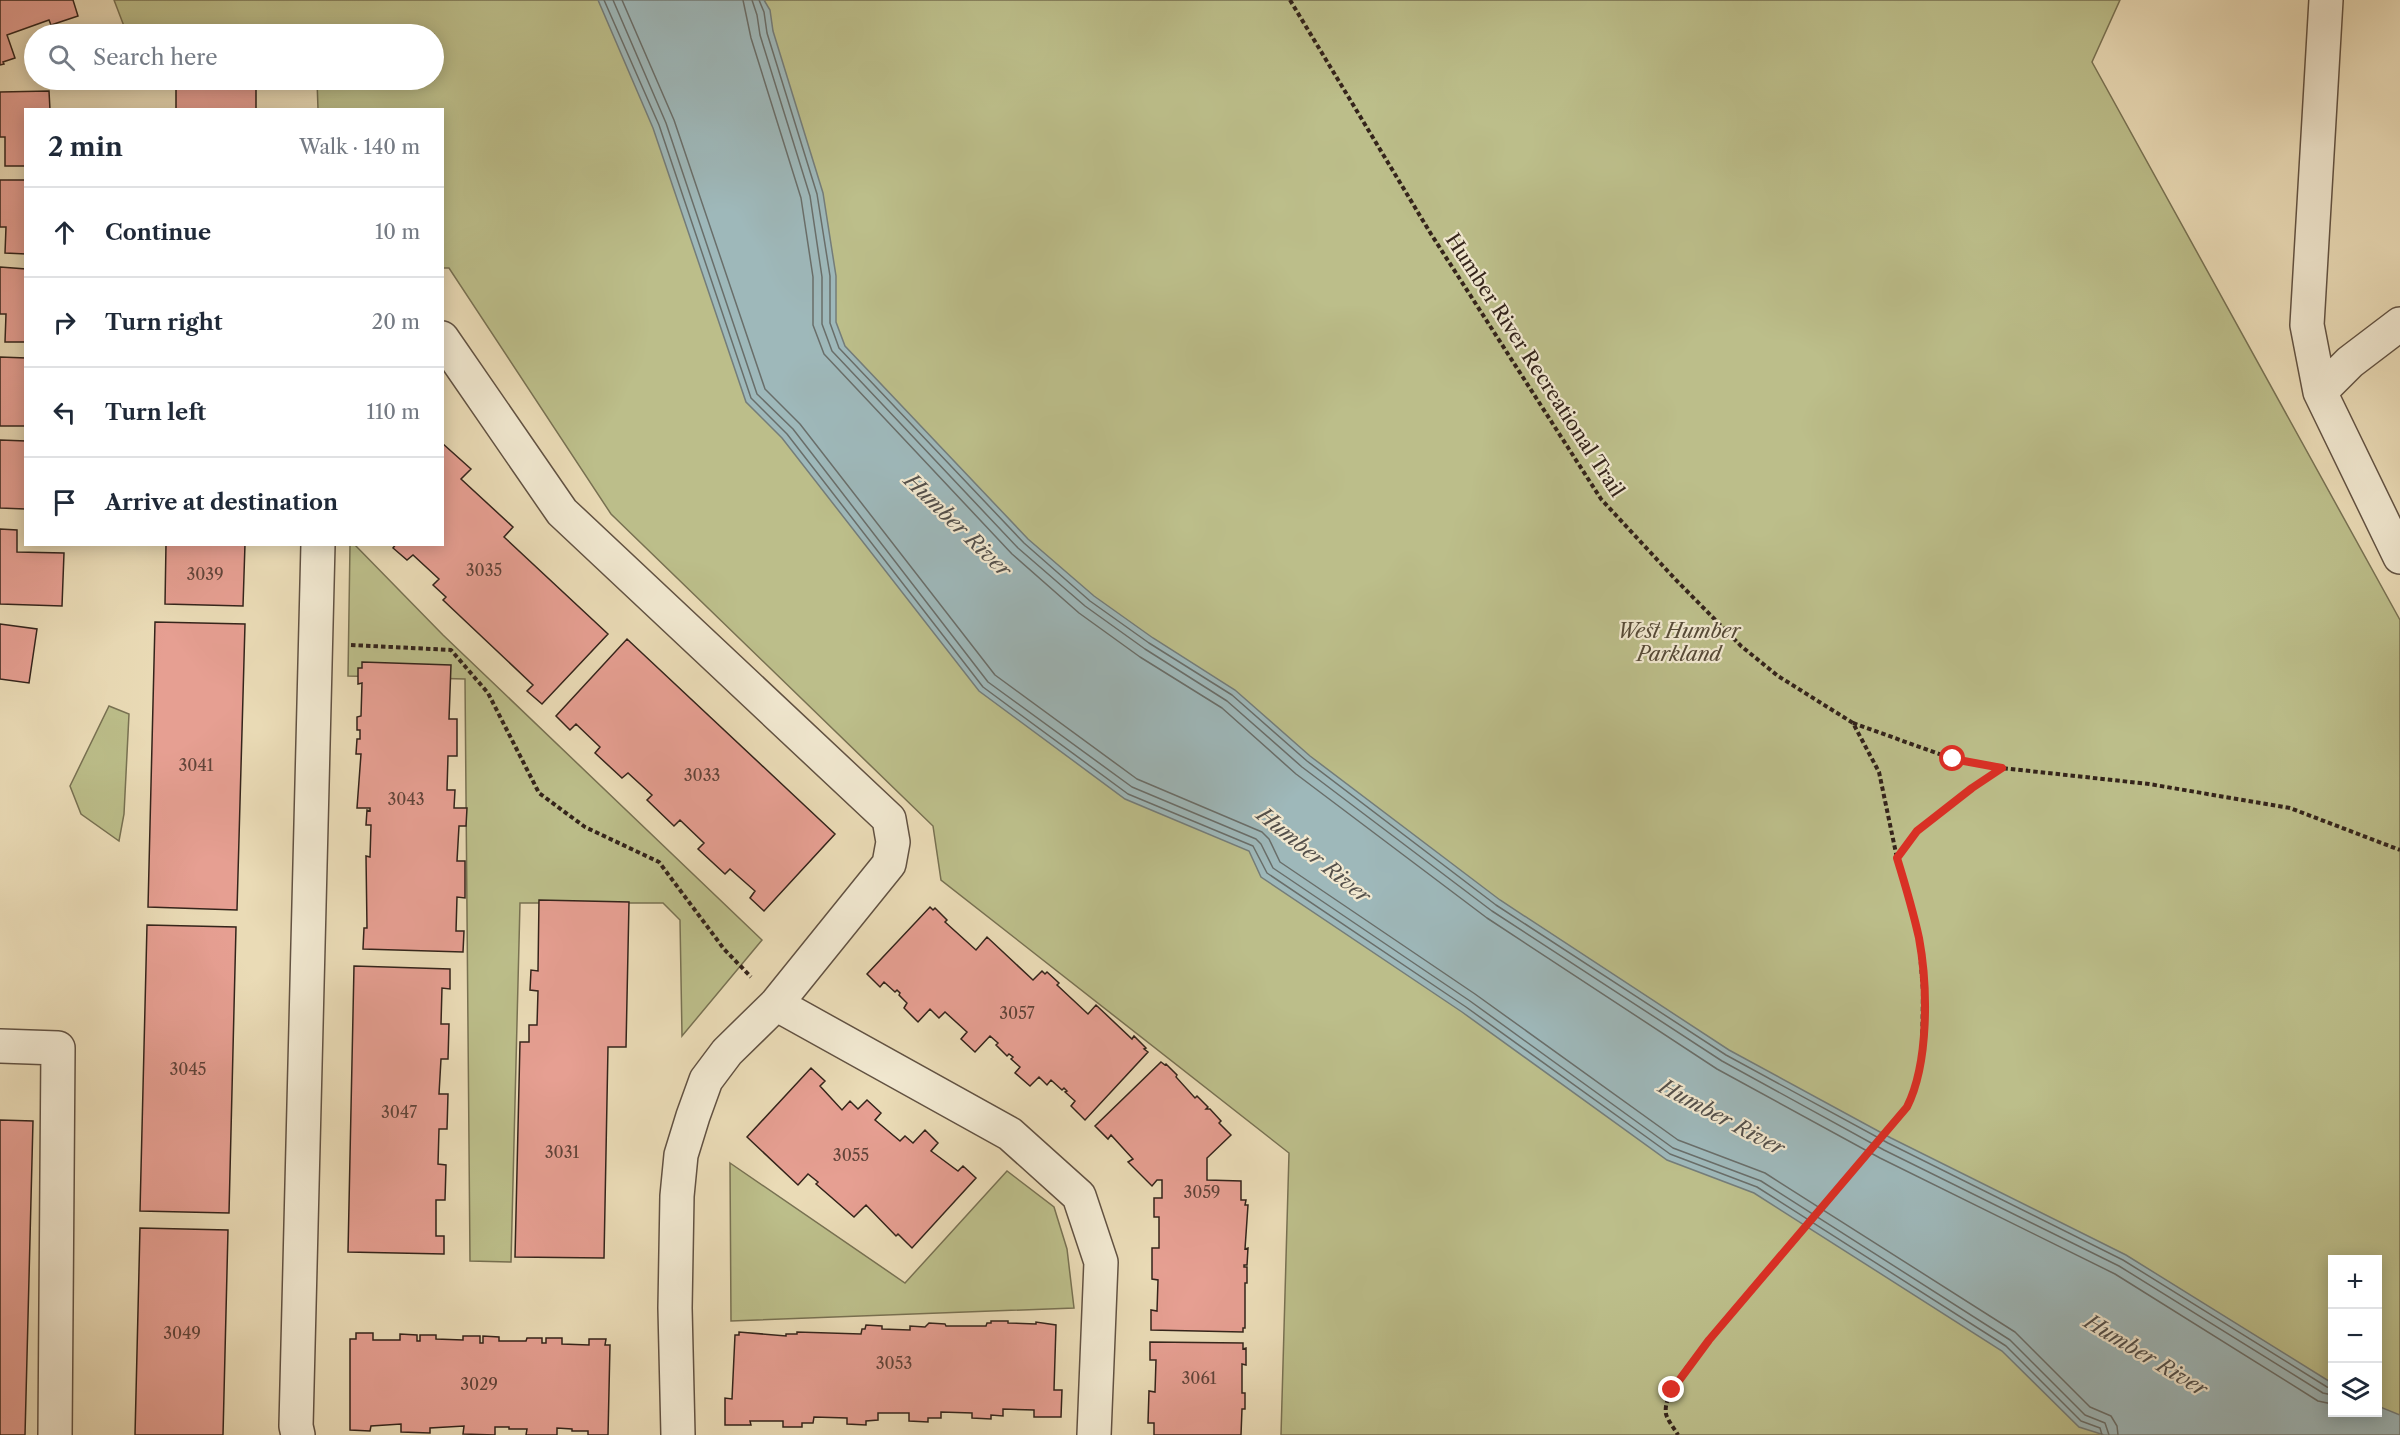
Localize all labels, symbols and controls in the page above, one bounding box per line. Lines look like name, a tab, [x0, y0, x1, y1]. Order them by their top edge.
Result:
search box	[24, 24, 444, 90]
icon: search	[45, 41, 78, 74]
text: Search here	[93, 44, 218, 71]
text: 2 min	[48, 131, 123, 163]
text: Walk · 140 m	[299, 135, 420, 159]
icon: ahead	[48, 216, 81, 249]
text: Continue	[105, 219, 211, 246]
text: 10 m	[375, 220, 420, 244]
street label: Humber River Recreational Trail	[1441, 229, 1629, 501]
icon: right	[48, 306, 81, 339]
text: Turn right	[105, 309, 223, 336]
text: 20 m	[372, 310, 420, 334]
icon: left	[48, 396, 81, 429]
text: Turn left	[105, 399, 206, 426]
text: 110 m	[367, 400, 420, 424]
water label: Humber River	[898, 466, 1017, 583]
icon: arrive	[48, 486, 81, 519]
text: Arrive at destination	[105, 489, 338, 516]
house number: 3035	[466, 560, 502, 580]
house number: 3039	[186, 564, 224, 584]
park label: West Humber Parkland	[1617, 619, 1742, 666]
route start	[1939, 745, 1965, 771]
house number: 3041	[179, 755, 214, 775]
house number: 3033	[684, 765, 720, 785]
house number: 3043	[387, 789, 425, 809]
water label: Humber River	[1251, 800, 1377, 909]
house number: 3057	[999, 1003, 1035, 1023]
house number: 3045	[170, 1059, 206, 1079]
water label: Humber River	[1653, 1072, 1790, 1161]
house number: 3047	[381, 1102, 417, 1122]
house number: 3031	[545, 1142, 580, 1162]
house number: 3055	[833, 1145, 869, 1165]
house number: 3059	[1183, 1182, 1221, 1202]
map controls	[2328, 1255, 2382, 1417]
button: +	[2328, 1255, 2382, 1309]
water label: Humber River	[2078, 1308, 2213, 1402]
button: −	[2328, 1309, 2382, 1363]
house number: 3049	[163, 1323, 201, 1343]
house number: 3053	[876, 1353, 912, 1373]
button: layers	[2328, 1363, 2382, 1417]
house number: 3061	[1181, 1368, 1217, 1388]
house number: 3029	[460, 1374, 498, 1394]
route end	[1658, 1376, 1684, 1402]

